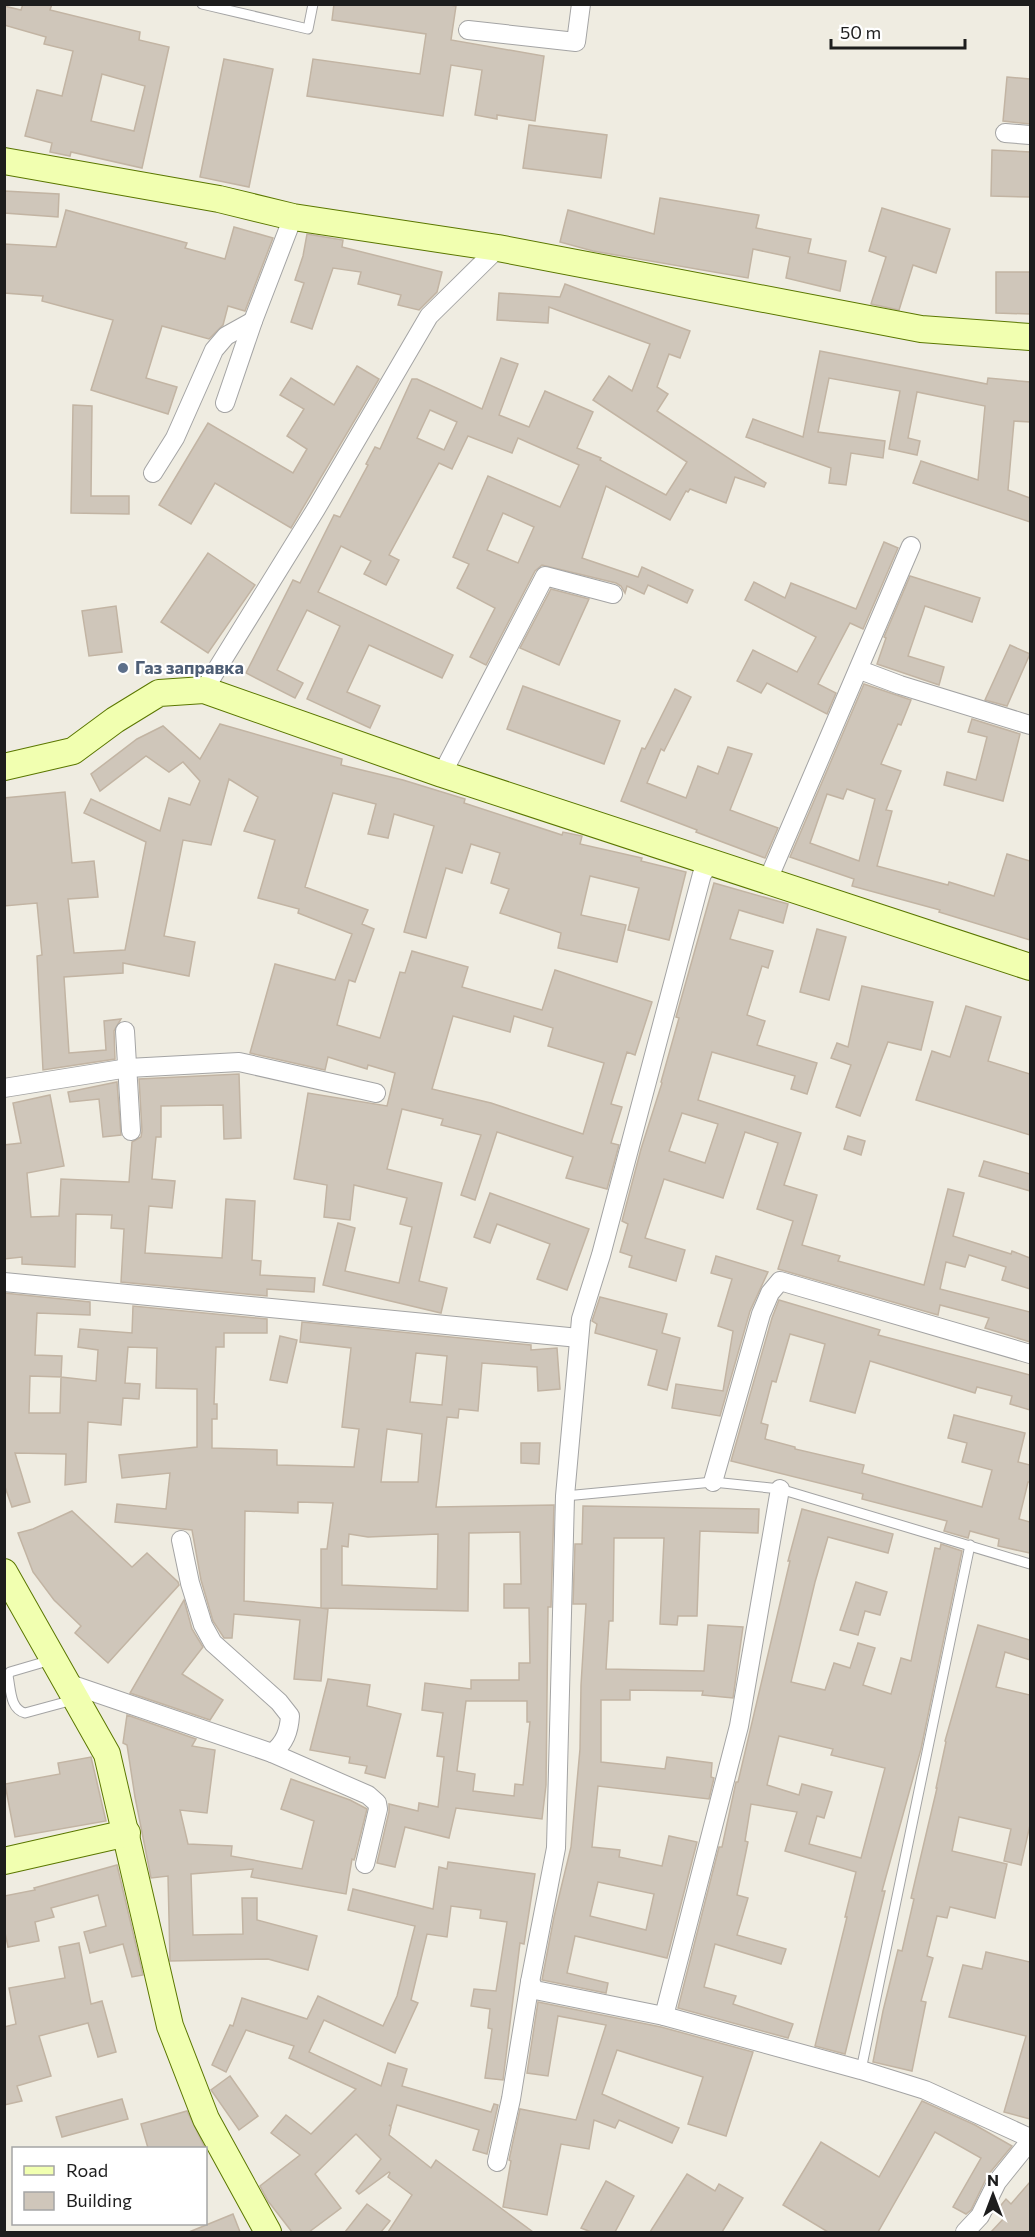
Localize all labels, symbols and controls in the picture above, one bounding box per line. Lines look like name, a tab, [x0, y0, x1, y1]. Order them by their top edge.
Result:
scale bar	[831, 12, 964, 50]
text: 50 m	[840, 21, 881, 43]
place label: Газ заправка	[135, 656, 244, 678]
marker: Газ заправка	[116, 661, 130, 675]
legend	[12, 2147, 207, 2225]
text: Road	[66, 2159, 108, 2181]
north arrow	[963, 2165, 1023, 2225]
text: N	[987, 2170, 999, 2189]
text: Building	[66, 2189, 132, 2211]

